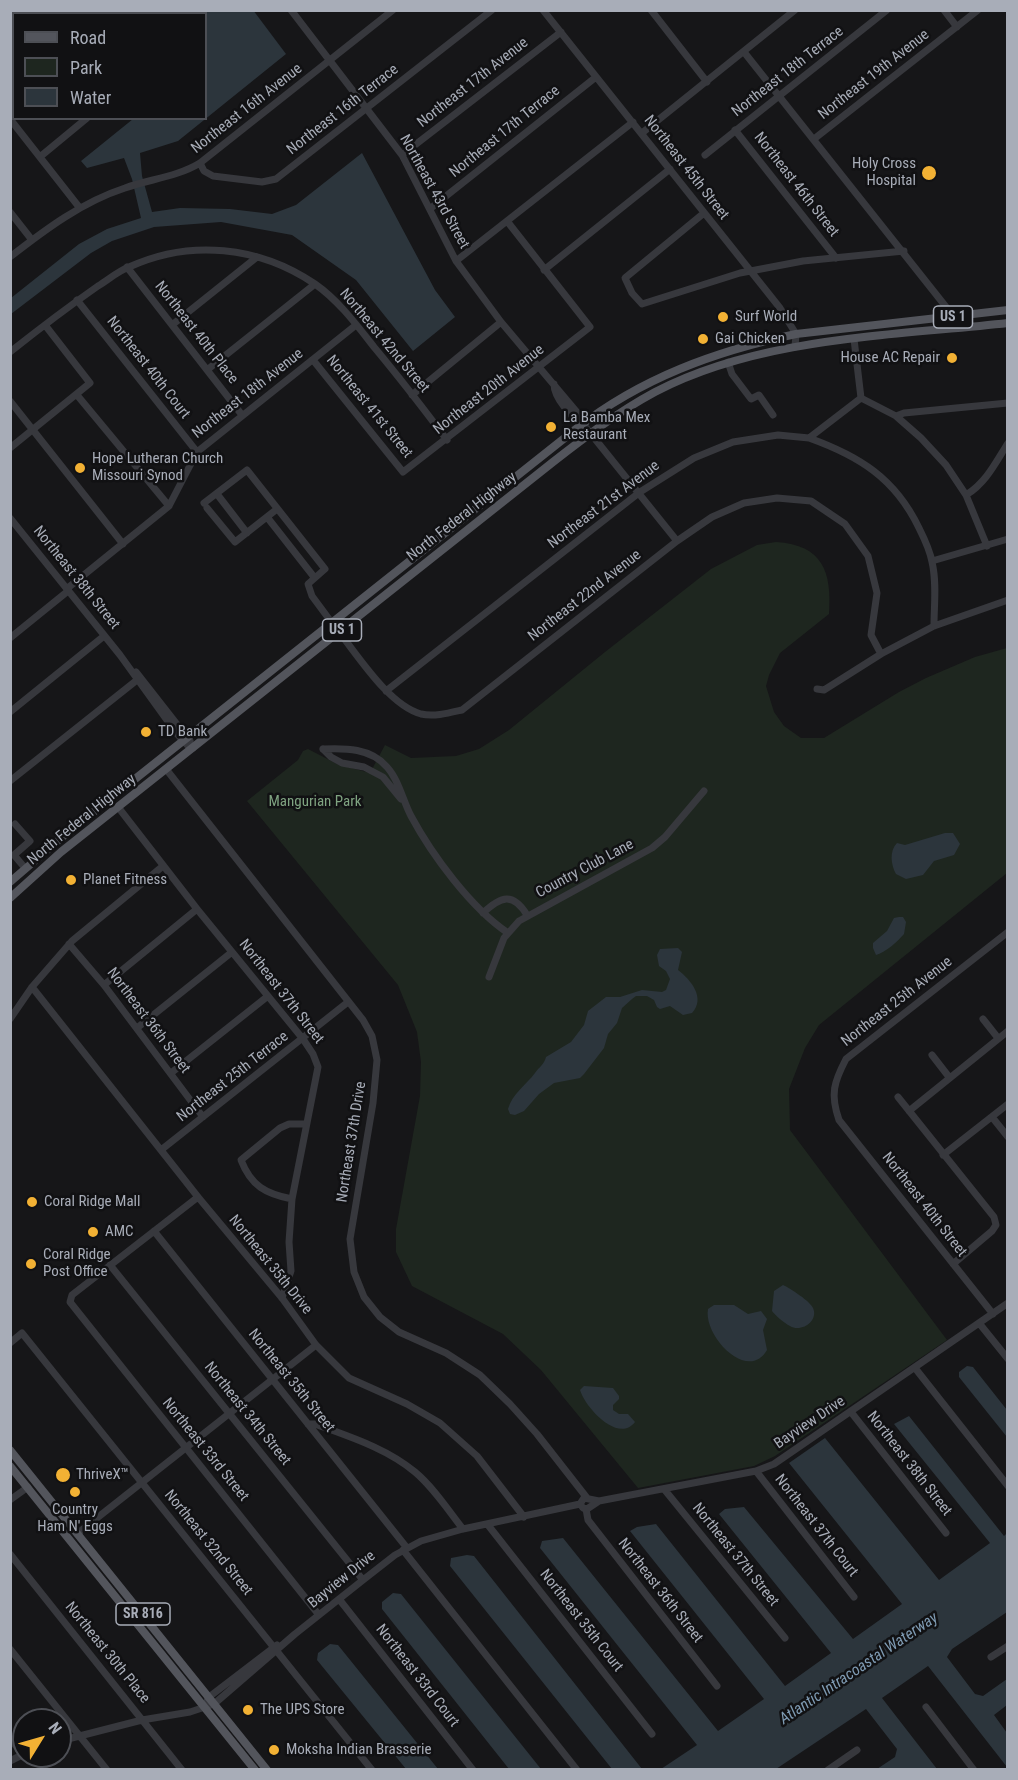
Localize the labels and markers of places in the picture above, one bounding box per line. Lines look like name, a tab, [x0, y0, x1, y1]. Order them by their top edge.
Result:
place label: Holy Cross Hospital	[852, 155, 916, 190]
marker: Holy Cross Hospital	[920, 164, 938, 182]
place label: Surf World	[735, 308, 797, 326]
marker: Surf World	[716, 310, 730, 324]
place label: Gai Chicken	[715, 330, 785, 348]
marker: Gai Chicken	[696, 332, 710, 346]
place label: House AC Repair	[841, 349, 940, 367]
marker: House AC Repair	[945, 351, 959, 365]
place label: La Bamba Mex Restaurant	[563, 409, 650, 444]
marker: La Bamba Mex Restaurant	[544, 420, 558, 434]
place label: Hope Lutheran Church Missouri Synod	[92, 450, 223, 485]
marker: Hope Lutheran Church Missouri Synod	[73, 461, 87, 475]
place label: TD Bank	[158, 723, 207, 741]
marker: TD Bank	[139, 725, 153, 739]
place label: Planet Fitness	[83, 871, 167, 889]
marker: Planet Fitness	[64, 873, 78, 887]
place label: Coral Ridge Mall	[44, 1193, 140, 1211]
marker: Coral Ridge Mall	[25, 1195, 39, 1209]
place label: AMC	[105, 1223, 133, 1241]
marker: AMC	[86, 1225, 100, 1239]
place label: Coral Ridge Post Office	[43, 1246, 111, 1281]
marker: Coral Ridge Post Office	[24, 1257, 38, 1271]
marker: ThriveX™	[54, 1466, 72, 1484]
place label: ThriveX™	[76, 1466, 129, 1484]
marker: Country Ham N' Eggs	[68, 1485, 82, 1499]
place label: Country Ham N' Eggs	[37, 1501, 113, 1536]
place label: The UPS Store	[260, 1701, 345, 1719]
marker: The UPS Store	[241, 1703, 255, 1717]
place label: Moksha Indian Brasserie	[286, 1741, 432, 1759]
marker: Moksha Indian Brasserie	[267, 1743, 281, 1757]

